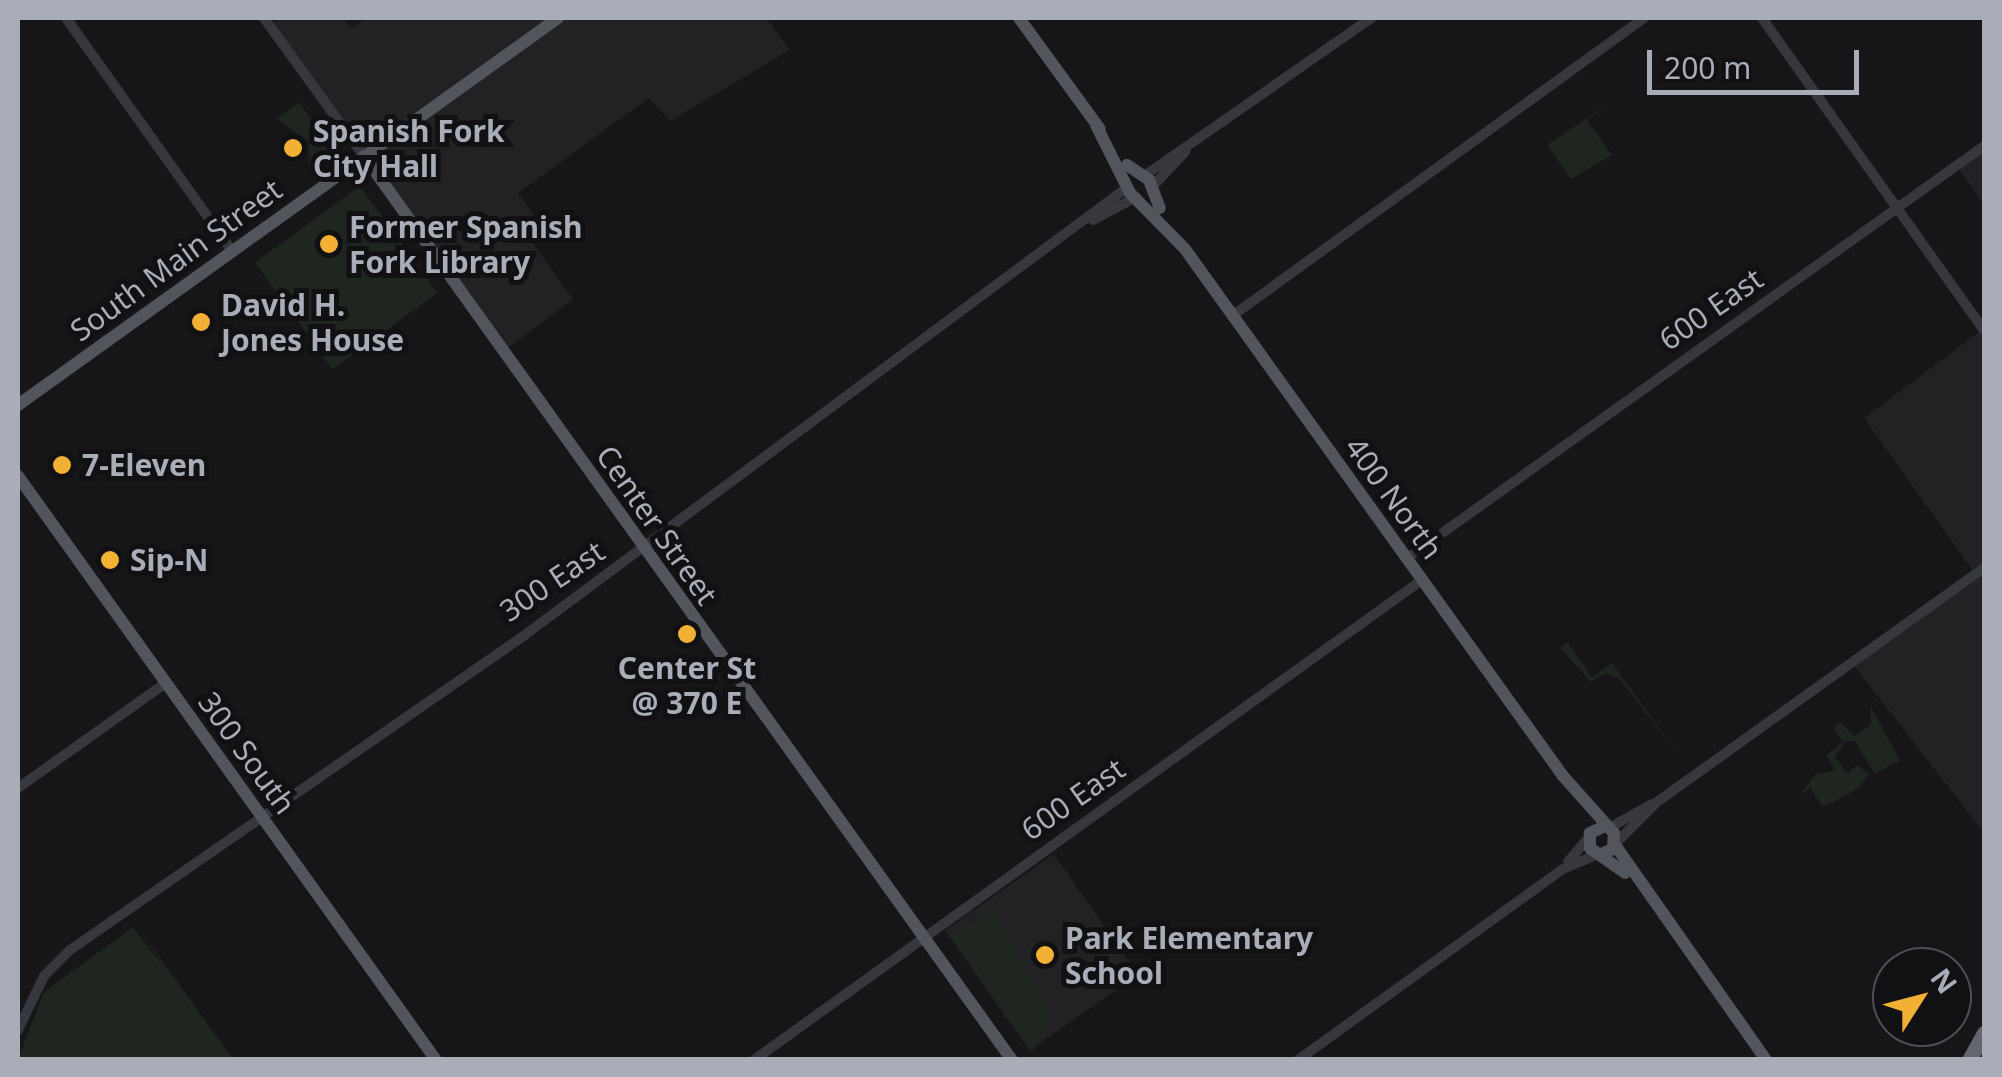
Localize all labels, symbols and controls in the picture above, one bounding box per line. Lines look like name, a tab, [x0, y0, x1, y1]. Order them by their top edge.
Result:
scale bar	[1652, 30, 1864, 92]
text: 200 m	[1664, 47, 1751, 88]
place label: Spanish Fork City Hall	[313, 113, 505, 184]
marker: Spanish Fork City Hall	[282, 137, 304, 159]
street label: South Main Street	[63, 171, 289, 349]
place label: Former Spanish Fork Library	[349, 209, 582, 280]
marker: Former Spanish Fork Library	[318, 233, 340, 255]
street label: 600 East	[1652, 260, 1770, 358]
place label: David H. Jones House	[221, 287, 404, 358]
marker: David H. Jones House	[190, 311, 212, 333]
street label: 400 North	[1338, 430, 1450, 566]
street label: Center Street	[589, 438, 725, 612]
place label: 7-Eleven	[82, 447, 206, 483]
marker: 7-Eleven	[51, 454, 73, 476]
street label: 300 East	[493, 533, 611, 629]
place label: Sip-N	[130, 542, 208, 578]
marker: Sip-N	[99, 549, 121, 571]
marker: Center St @ 370 E	[676, 623, 698, 645]
place label: Center St @ 370 E	[618, 650, 756, 720]
street label: 300 South	[191, 685, 303, 821]
street label: 600 East	[1014, 750, 1132, 848]
place label: Park Elementary School	[1065, 920, 1313, 990]
marker: Park Elementary School	[1034, 944, 1056, 966]
north arrow	[1872, 947, 1972, 1047]
text: N	[1923, 960, 1967, 1001]

